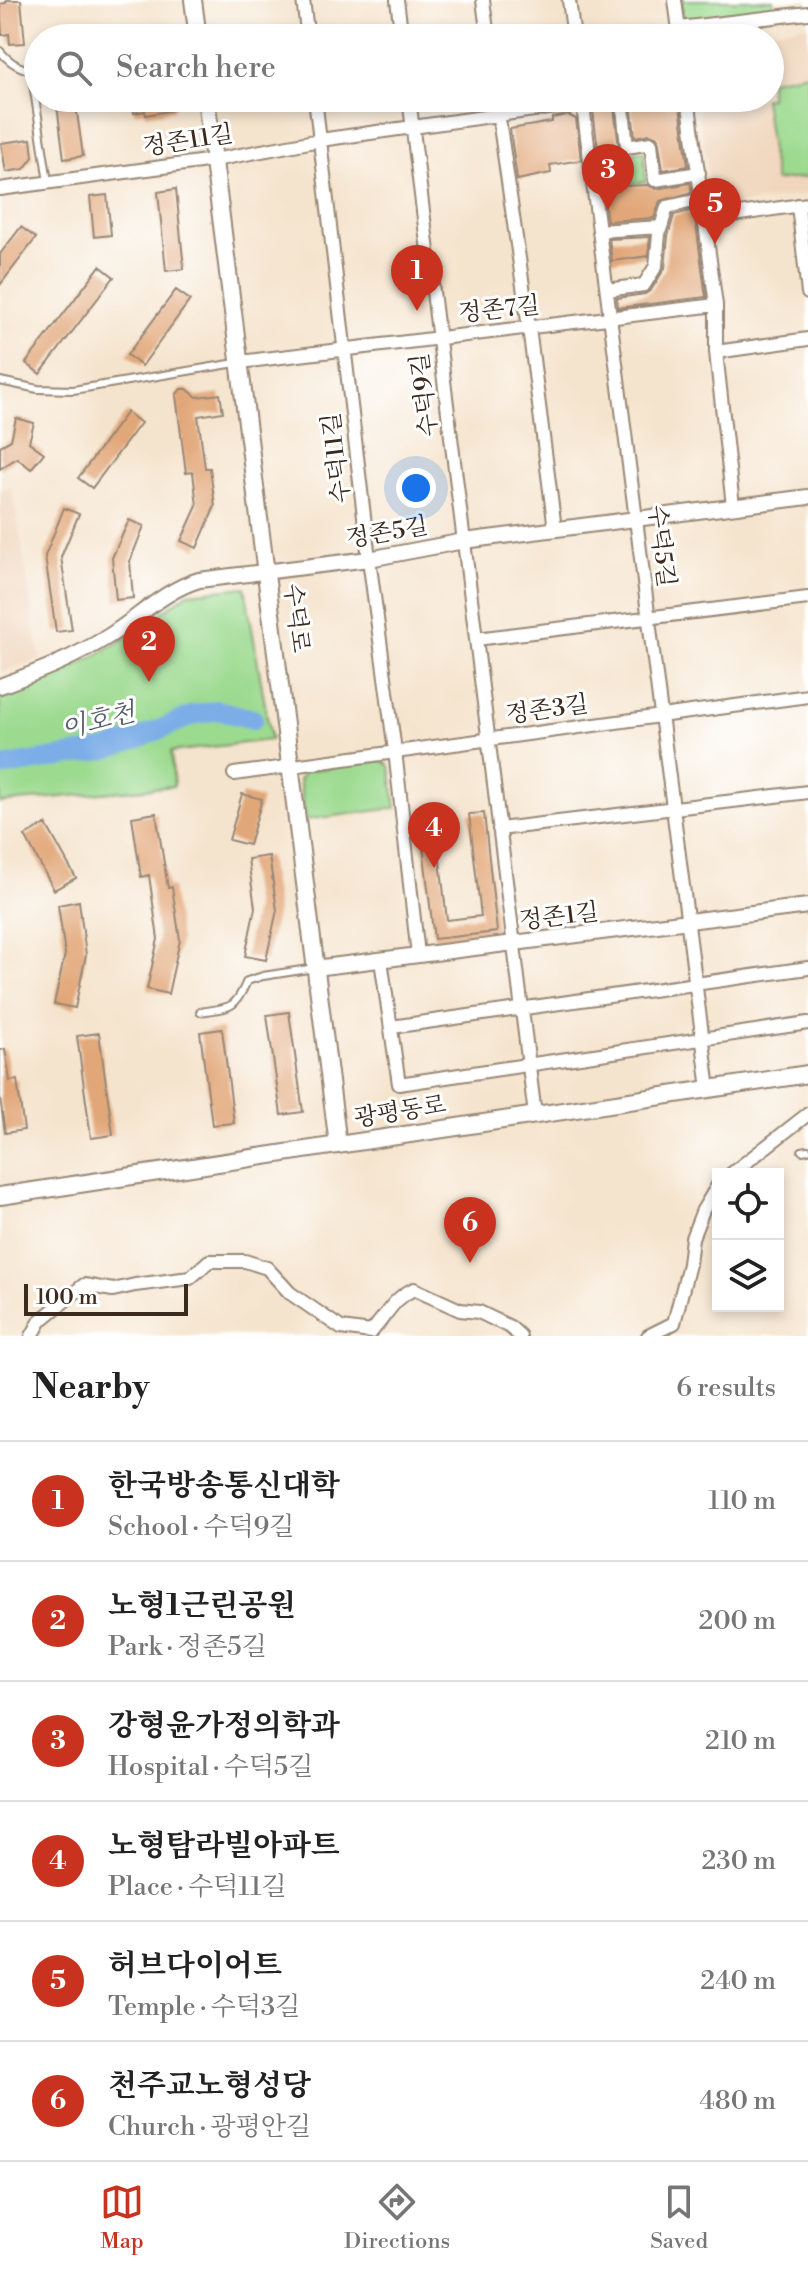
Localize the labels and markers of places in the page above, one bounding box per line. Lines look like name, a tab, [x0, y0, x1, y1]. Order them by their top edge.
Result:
pin: 3	[582, 144, 634, 210]
pin: 5	[689, 178, 741, 244]
pin: 1	[391, 245, 443, 311]
pin: 2	[123, 616, 175, 682]
pin: 4	[408, 802, 460, 868]
pin: 6	[444, 1197, 496, 1263]

